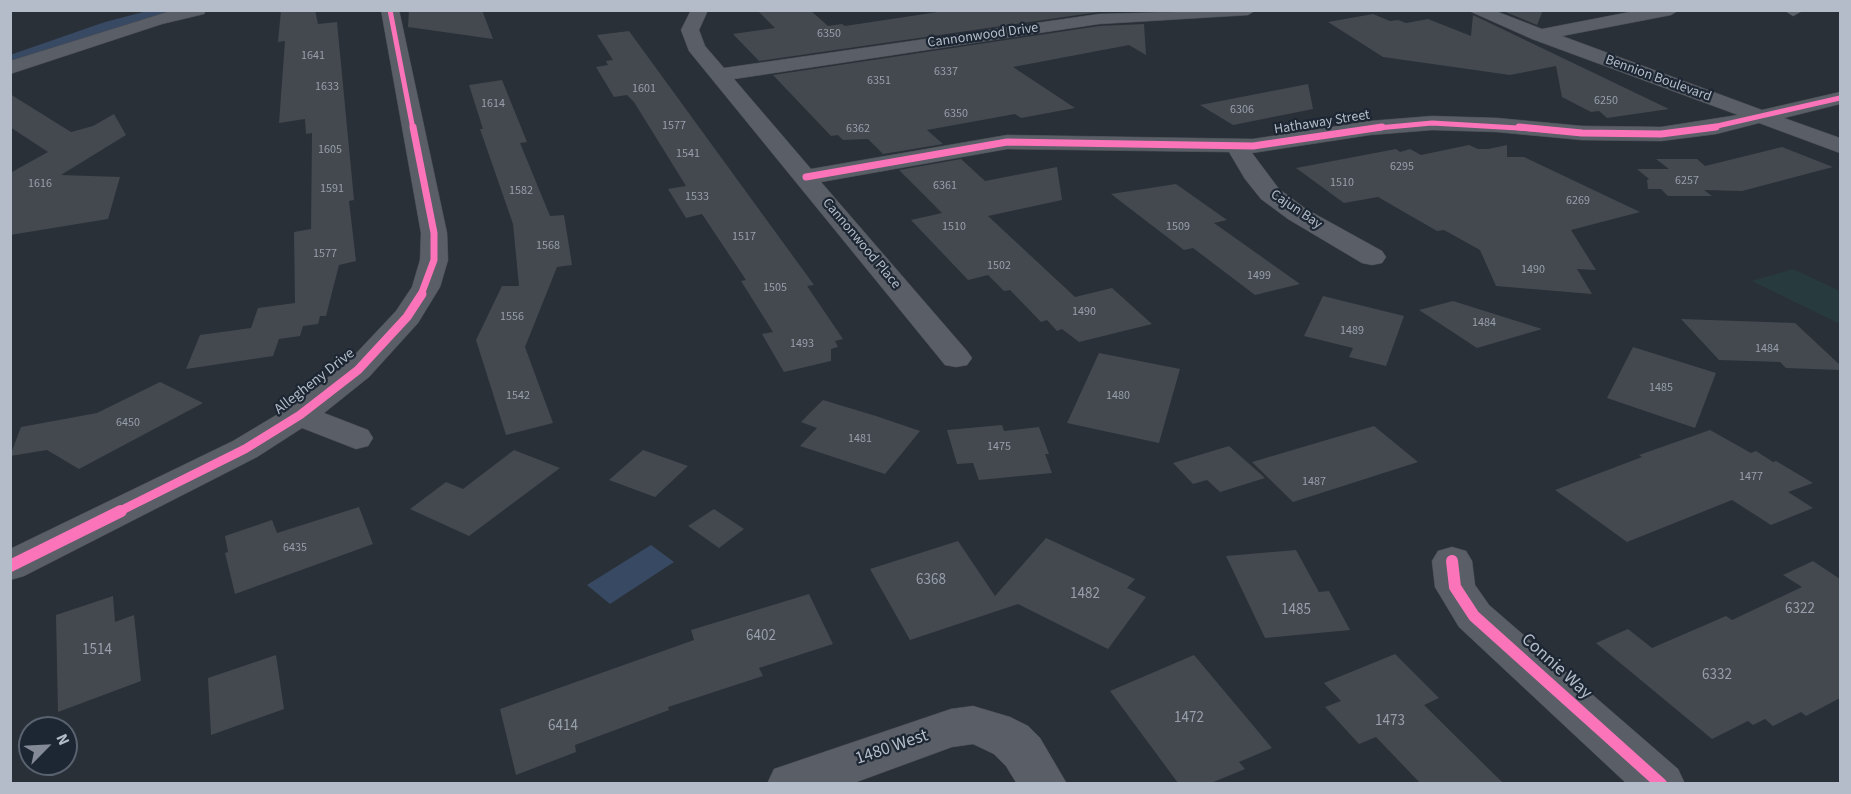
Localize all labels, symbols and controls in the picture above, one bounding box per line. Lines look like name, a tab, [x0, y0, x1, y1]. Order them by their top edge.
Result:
street label: Cannonwood Drive	[927, 20, 1039, 52]
house number: 6350	[817, 27, 841, 41]
house number: 1641	[301, 49, 325, 63]
street label: Bennion Boulevard	[1603, 52, 1713, 106]
house number: 6337	[934, 65, 958, 79]
house number: 6351	[867, 74, 891, 88]
house number: 1633	[315, 80, 339, 94]
house number: 1601	[632, 82, 656, 96]
house number: 6250	[1594, 94, 1618, 108]
house number: 1614	[481, 97, 505, 111]
house number: 6306	[1230, 103, 1254, 117]
house number: 6350	[944, 107, 968, 121]
street label: Hathaway Street	[1273, 107, 1371, 139]
house number: 1577	[662, 119, 686, 133]
house number: 6362	[846, 122, 870, 136]
house number: 1605	[318, 143, 342, 157]
house number: 1541	[676, 147, 700, 161]
house number: 6295	[1390, 160, 1414, 174]
house number: 6257	[1675, 174, 1699, 188]
house number: 1510	[1330, 176, 1354, 190]
house number: 1616	[28, 177, 52, 191]
house number: 6361	[933, 179, 957, 193]
house number: 1591	[320, 182, 344, 196]
house number: 1582	[509, 184, 533, 198]
street label: Cajun Bay	[1267, 187, 1325, 233]
house number: 1533	[685, 190, 709, 204]
house number: 6269	[1566, 194, 1590, 208]
street label: Cannonwood Place	[818, 195, 904, 293]
house number: 1510	[942, 220, 966, 234]
house number: 1509	[1166, 220, 1190, 234]
house number: 1517	[732, 230, 756, 244]
house number: 1568	[536, 239, 560, 253]
house number: 1577	[313, 247, 337, 261]
house number: 1502	[987, 259, 1011, 273]
house number: 1490	[1521, 263, 1545, 277]
house number: 1499	[1247, 269, 1271, 283]
house number: 1505	[763, 281, 787, 295]
house number: 1490	[1072, 305, 1096, 319]
house number: 1556	[500, 310, 524, 324]
house number: 1484	[1472, 316, 1496, 330]
house number: 1489	[1340, 324, 1364, 338]
house number: 1493	[790, 337, 814, 351]
house number: 1484	[1755, 342, 1779, 356]
street label: Allegheny Drive	[271, 345, 359, 419]
house number: 1485	[1649, 381, 1673, 395]
house number: 1542	[506, 389, 530, 403]
house number: 1480	[1106, 389, 1130, 403]
house number: 6450	[116, 416, 140, 430]
house number: 1481	[848, 432, 872, 446]
house number: 1475	[987, 440, 1011, 454]
house number: 1477	[1739, 470, 1763, 484]
house number: 1487	[1302, 475, 1326, 489]
house number: 6435	[283, 541, 307, 555]
house number: 6368	[916, 572, 946, 590]
house number: 1482	[1070, 586, 1100, 604]
house number: 6322	[1785, 601, 1815, 619]
house number: 1485	[1281, 602, 1311, 620]
house number: 6402	[746, 628, 776, 646]
street label: Connie Way	[1516, 630, 1596, 704]
house number: 1514	[82, 642, 112, 660]
house number: 6332	[1702, 667, 1732, 685]
house number: 1472	[1174, 710, 1204, 728]
house number: 1473	[1375, 713, 1405, 731]
north arrow	[18, 716, 78, 776]
house number: 6414	[548, 718, 578, 736]
street label: 1480 West	[853, 725, 931, 771]
text: N	[50, 730, 75, 749]

